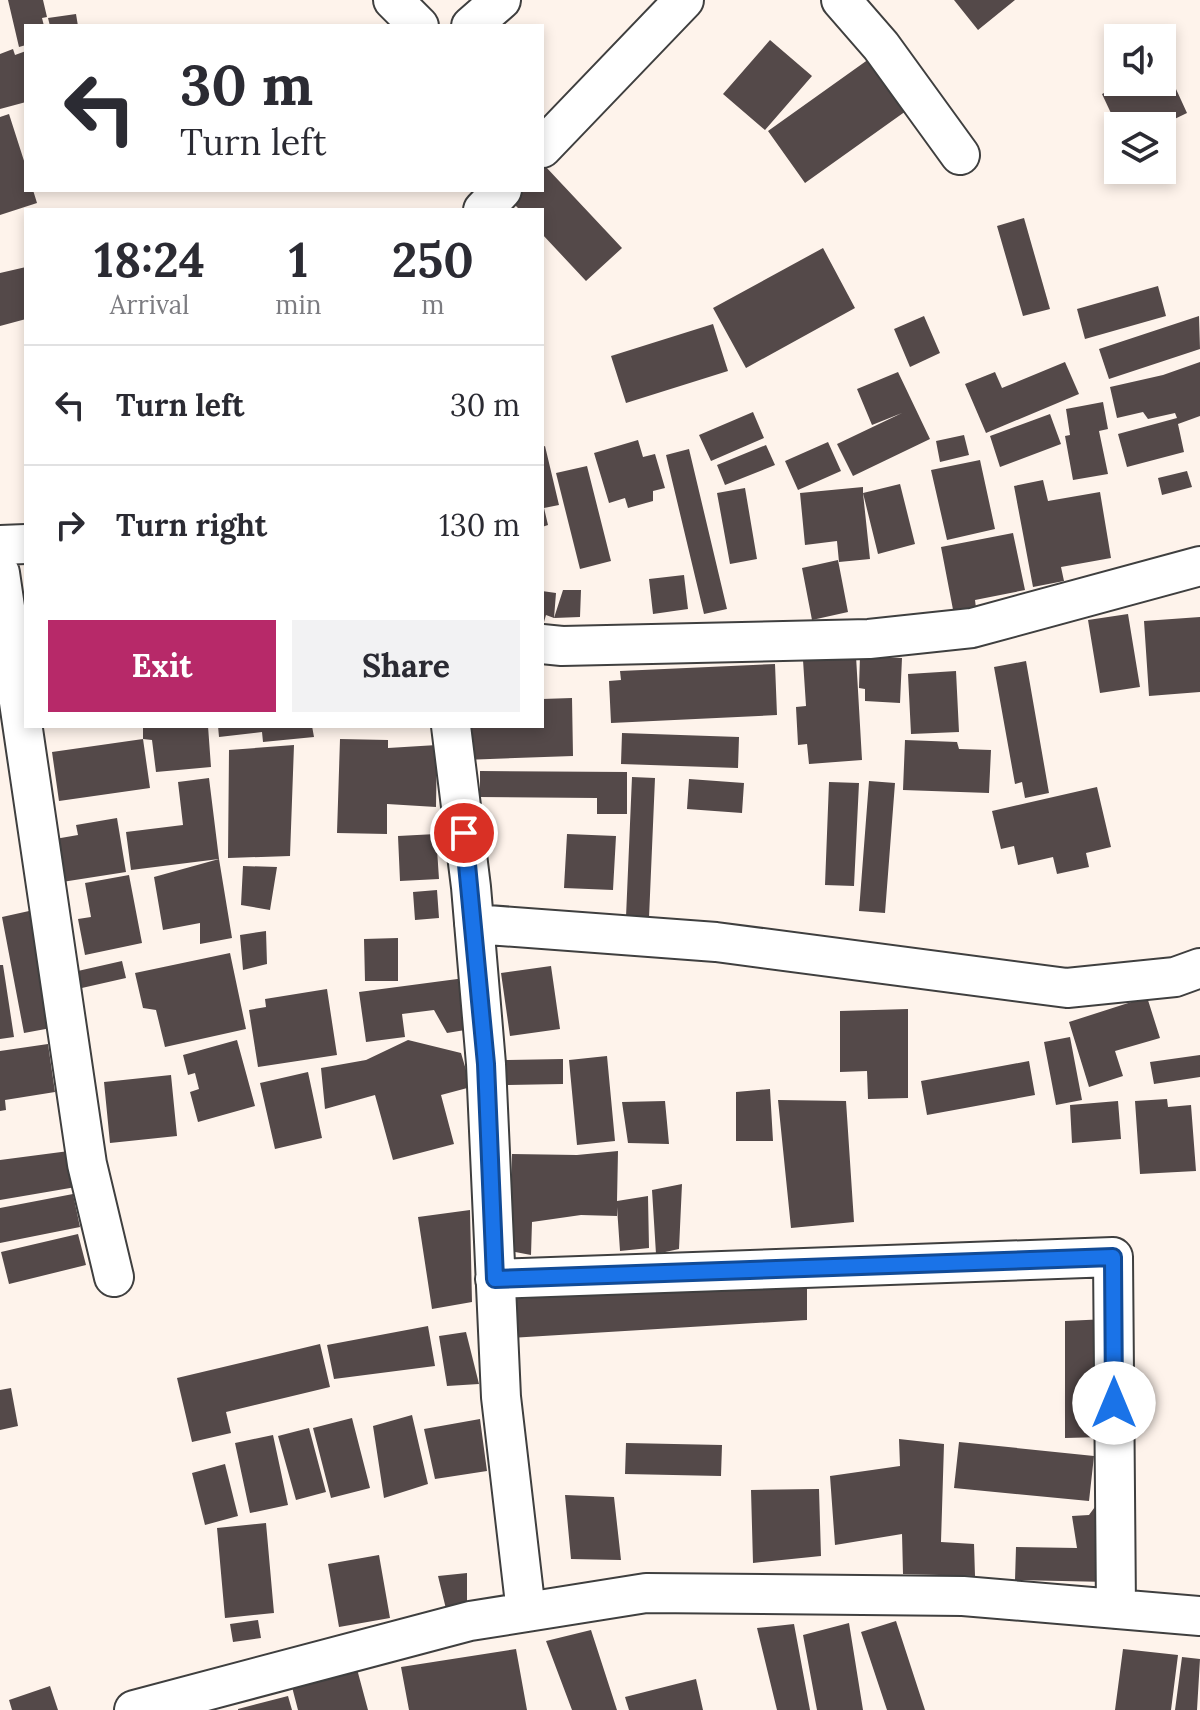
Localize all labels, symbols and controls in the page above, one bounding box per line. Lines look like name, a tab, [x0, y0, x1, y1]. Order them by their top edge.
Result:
map controls	[1104, 24, 1176, 184]
button: sound	[1104, 24, 1176, 96]
text: 30 m	[180, 49, 313, 120]
icon: left	[48, 56, 152, 160]
button: layers	[1104, 112, 1176, 184]
text: Turn left	[180, 119, 327, 165]
text: 18:24	[94, 229, 205, 290]
text: 1	[289, 229, 308, 290]
text: 250	[392, 229, 474, 290]
text: Arrival	[110, 288, 189, 321]
text: min	[275, 288, 322, 321]
text: m	[421, 288, 444, 321]
icon: left	[48, 383, 92, 427]
text: Turn left	[116, 386, 244, 424]
text: 30 m	[450, 386, 520, 424]
icon: right	[48, 503, 92, 547]
text: Turn right	[116, 506, 267, 544]
text: 130 m	[439, 506, 520, 544]
button: Exit	[48, 620, 276, 712]
button: Share	[292, 620, 520, 712]
pin	[430, 799, 498, 867]
icon: arrive	[442, 811, 486, 855]
position arrow	[1072, 1361, 1156, 1445]

